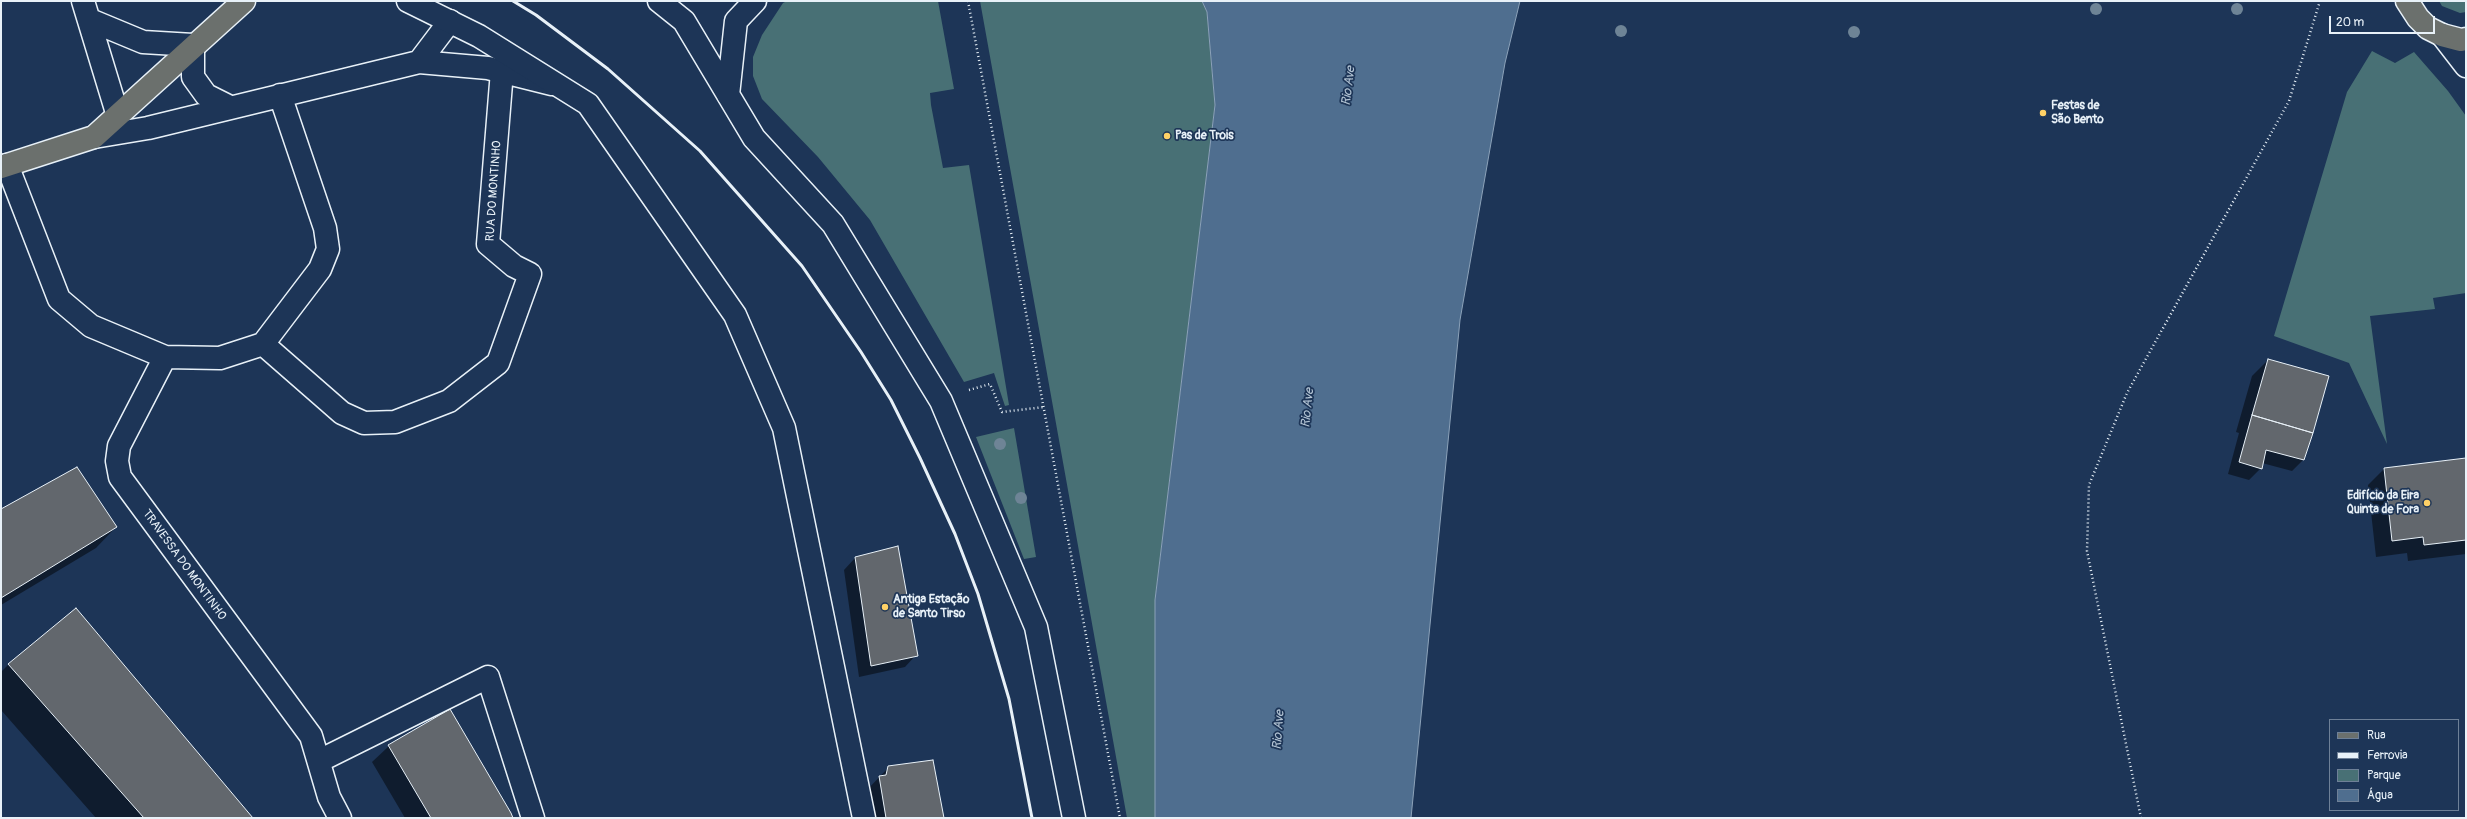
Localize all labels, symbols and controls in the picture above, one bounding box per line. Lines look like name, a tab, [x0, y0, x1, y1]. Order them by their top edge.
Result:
scale bar	[2331, 8, 2437, 34]
text: 20 m	[2336, 15, 2364, 30]
water label: Rio Ave	[1339, 65, 1359, 107]
place label: Festas de São Bento	[2051, 99, 2104, 127]
marker: Festas de São Bento	[2038, 108, 2048, 118]
place label: Pas de Trois	[1175, 129, 1233, 143]
marker: Pas de Trois	[1162, 131, 1172, 141]
street label: RUA DO MONTINHO	[483, 140, 505, 242]
water label: Rio Ave	[1298, 388, 1318, 428]
place label: Edifício da Eira Quinta de Fora	[2346, 489, 2419, 517]
marker: Edifício da Eira Quinta de Fora	[2422, 498, 2432, 508]
street label: TRAVESSA DO MONTINHO	[139, 507, 229, 623]
place label: Antiga Estação de Santo Tirso	[893, 593, 970, 621]
marker: Antiga Estação de Santo Tirso	[880, 602, 890, 612]
water label: Rio Ave	[1270, 710, 1288, 750]
legend	[2329, 719, 2459, 811]
text: Rua	[2367, 728, 2386, 743]
text: Ferrovia	[2367, 748, 2408, 763]
text: Parque	[2367, 768, 2401, 783]
text: Água	[2367, 788, 2393, 803]

